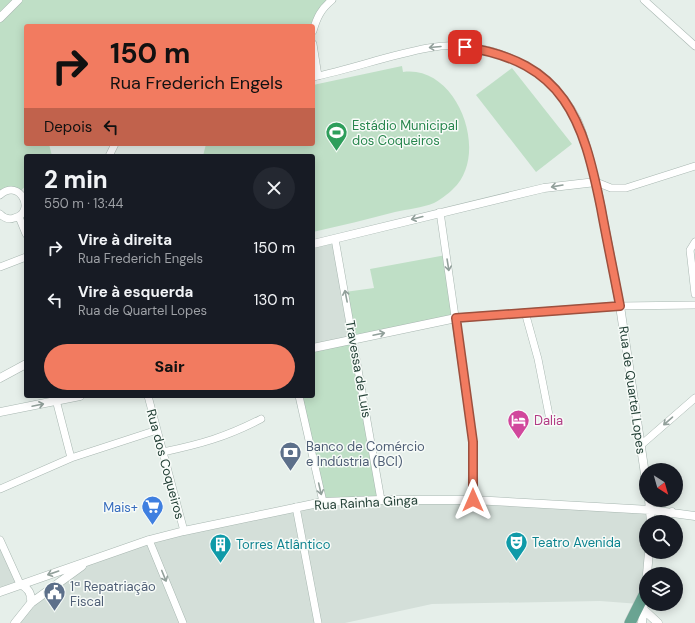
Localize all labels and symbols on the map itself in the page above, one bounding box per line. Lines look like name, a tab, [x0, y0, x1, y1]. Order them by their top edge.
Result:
pin	[448, 30, 482, 64]
one-way arrow	[429, 44, 442, 51]
place label: Estádio Municipal dos Coqueiros	[352, 117, 458, 149]
sports icon: Estádio Municipal dos Coqueiros	[323, 119, 349, 152]
one-way arrow	[551, 182, 564, 190]
one-way arrow	[410, 215, 423, 222]
one-way arrow	[444, 258, 452, 271]
one-way arrow	[341, 290, 349, 303]
street label: Travessa de Luis	[342, 319, 375, 419]
street label: Rua de Quartel Lopes	[615, 325, 650, 455]
one-way arrow	[372, 329, 385, 337]
one-way arrow	[31, 400, 44, 408]
street label: Rua dos Coqueiros	[143, 407, 188, 521]
hotel icon: Dalia	[505, 407, 531, 440]
place label: Dalia	[534, 412, 563, 429]
one-way arrow	[663, 417, 673, 426]
place label: Banco de Comércio e Indústria (BCI)	[306, 438, 425, 470]
bank icon: Banco de Comércio e Indústria (BCI)	[277, 440, 303, 473]
north arrow	[639, 463, 683, 507]
position arrow	[452, 479, 494, 521]
one-way arrow	[316, 482, 324, 495]
street label: Rua Rainha Ginga	[314, 491, 418, 514]
supermarket icon: Mais+	[140, 494, 166, 527]
place label: Mais+	[103, 499, 138, 516]
theatre icon: Teatro Avenida	[503, 529, 529, 562]
building icon: Torres Atlântico	[207, 531, 233, 564]
place label: Teatro Avenida	[532, 534, 621, 551]
place label: Torres Atlântico	[236, 536, 331, 553]
one-way arrow	[46, 570, 59, 577]
one-way arrow	[161, 570, 168, 582]
place label: 1ª Repatriação Fiscal	[70, 578, 156, 610]
public building icon: 1ª Repatriação Fiscal	[41, 580, 67, 613]

